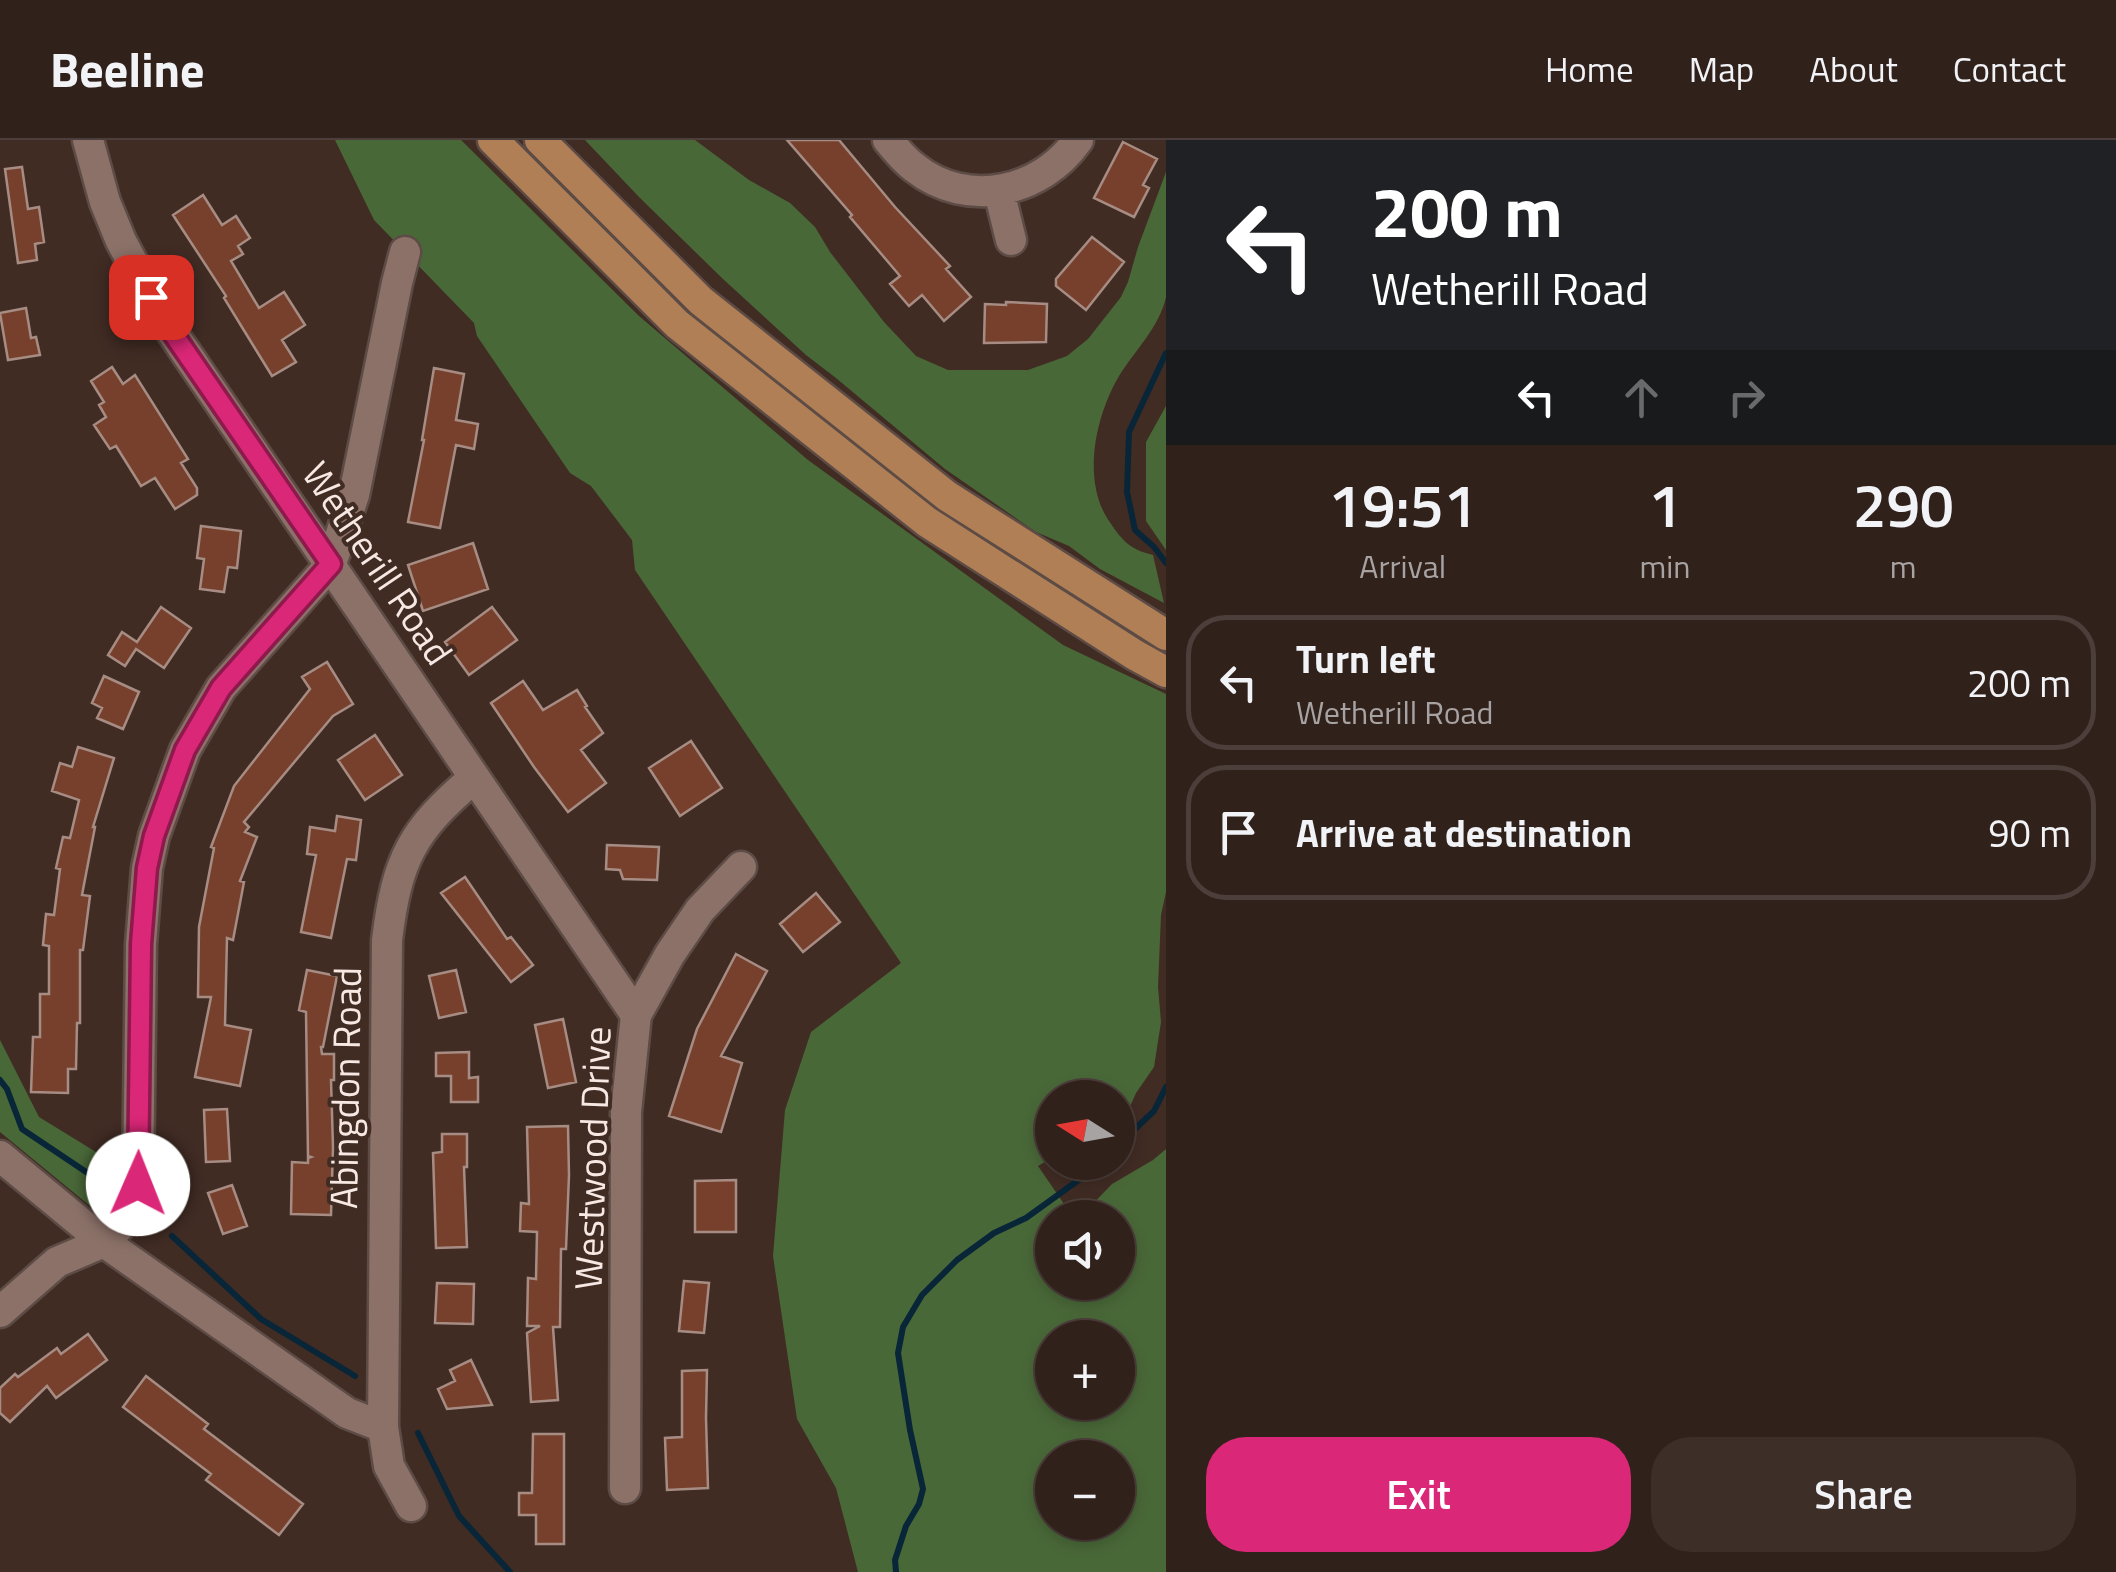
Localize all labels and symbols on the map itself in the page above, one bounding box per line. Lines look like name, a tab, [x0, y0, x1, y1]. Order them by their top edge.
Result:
pin	[109, 255, 194, 340]
street label: Wetherill Road	[288, 450, 468, 676]
street label: Abingdon Road	[314, 966, 376, 1210]
street label: Westwood Drive	[558, 1025, 626, 1291]
north arrow	[1035, 1080, 1135, 1180]
position arrow	[86, 1132, 190, 1236]

